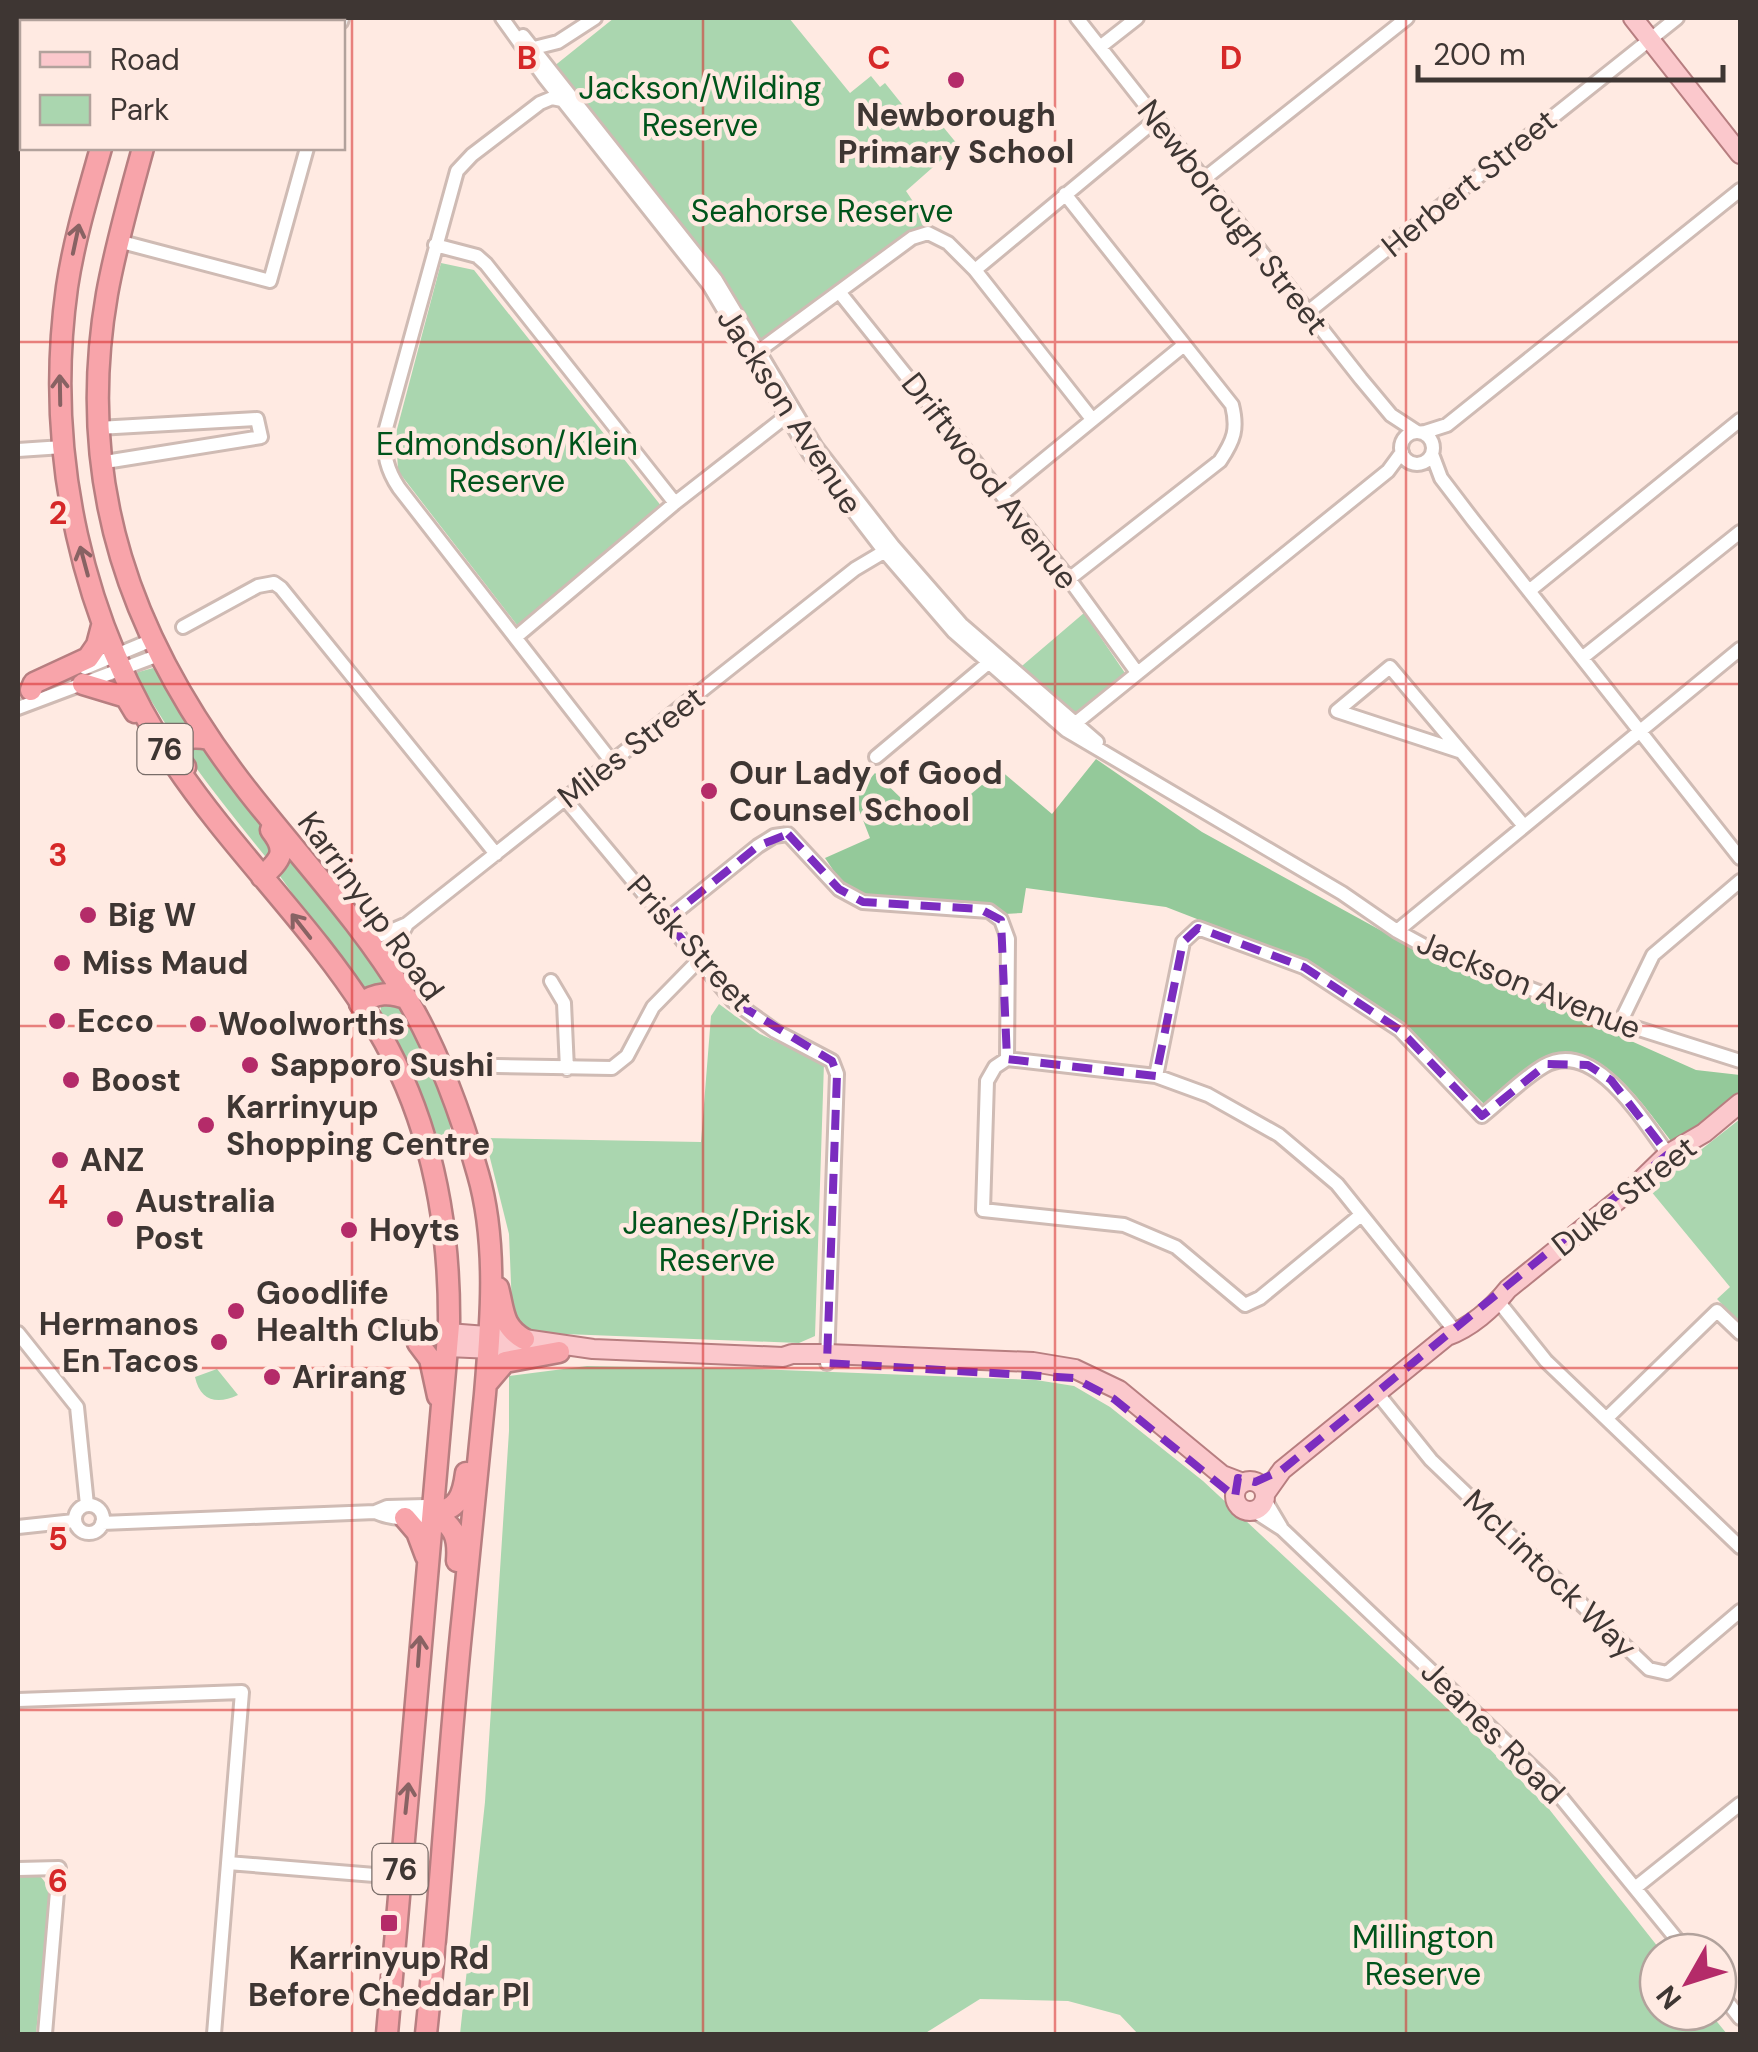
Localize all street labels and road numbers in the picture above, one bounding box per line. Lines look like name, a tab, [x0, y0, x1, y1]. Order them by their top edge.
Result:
street label: Newborough Street	[1128, 91, 1338, 343]
street label: Herbert Street	[1373, 99, 1565, 267]
street label: Jackson Avenue	[708, 300, 872, 522]
street label: Driftwood Avenue	[892, 364, 1088, 598]
street label: Miles Street	[549, 677, 713, 817]
road number: 76	[138, 724, 192, 774]
street label: Karrinyup Road	[288, 803, 454, 1009]
street label: Prisk Street	[618, 866, 762, 1020]
street label: Jackson Avenue	[1411, 921, 1647, 1049]
street label: Duke Street	[1543, 1126, 1705, 1266]
street label: McLintock Way	[1454, 1480, 1646, 1668]
street label: Jeanes Road	[1412, 1651, 1574, 1813]
road number: 76	[372, 1844, 428, 1894]

